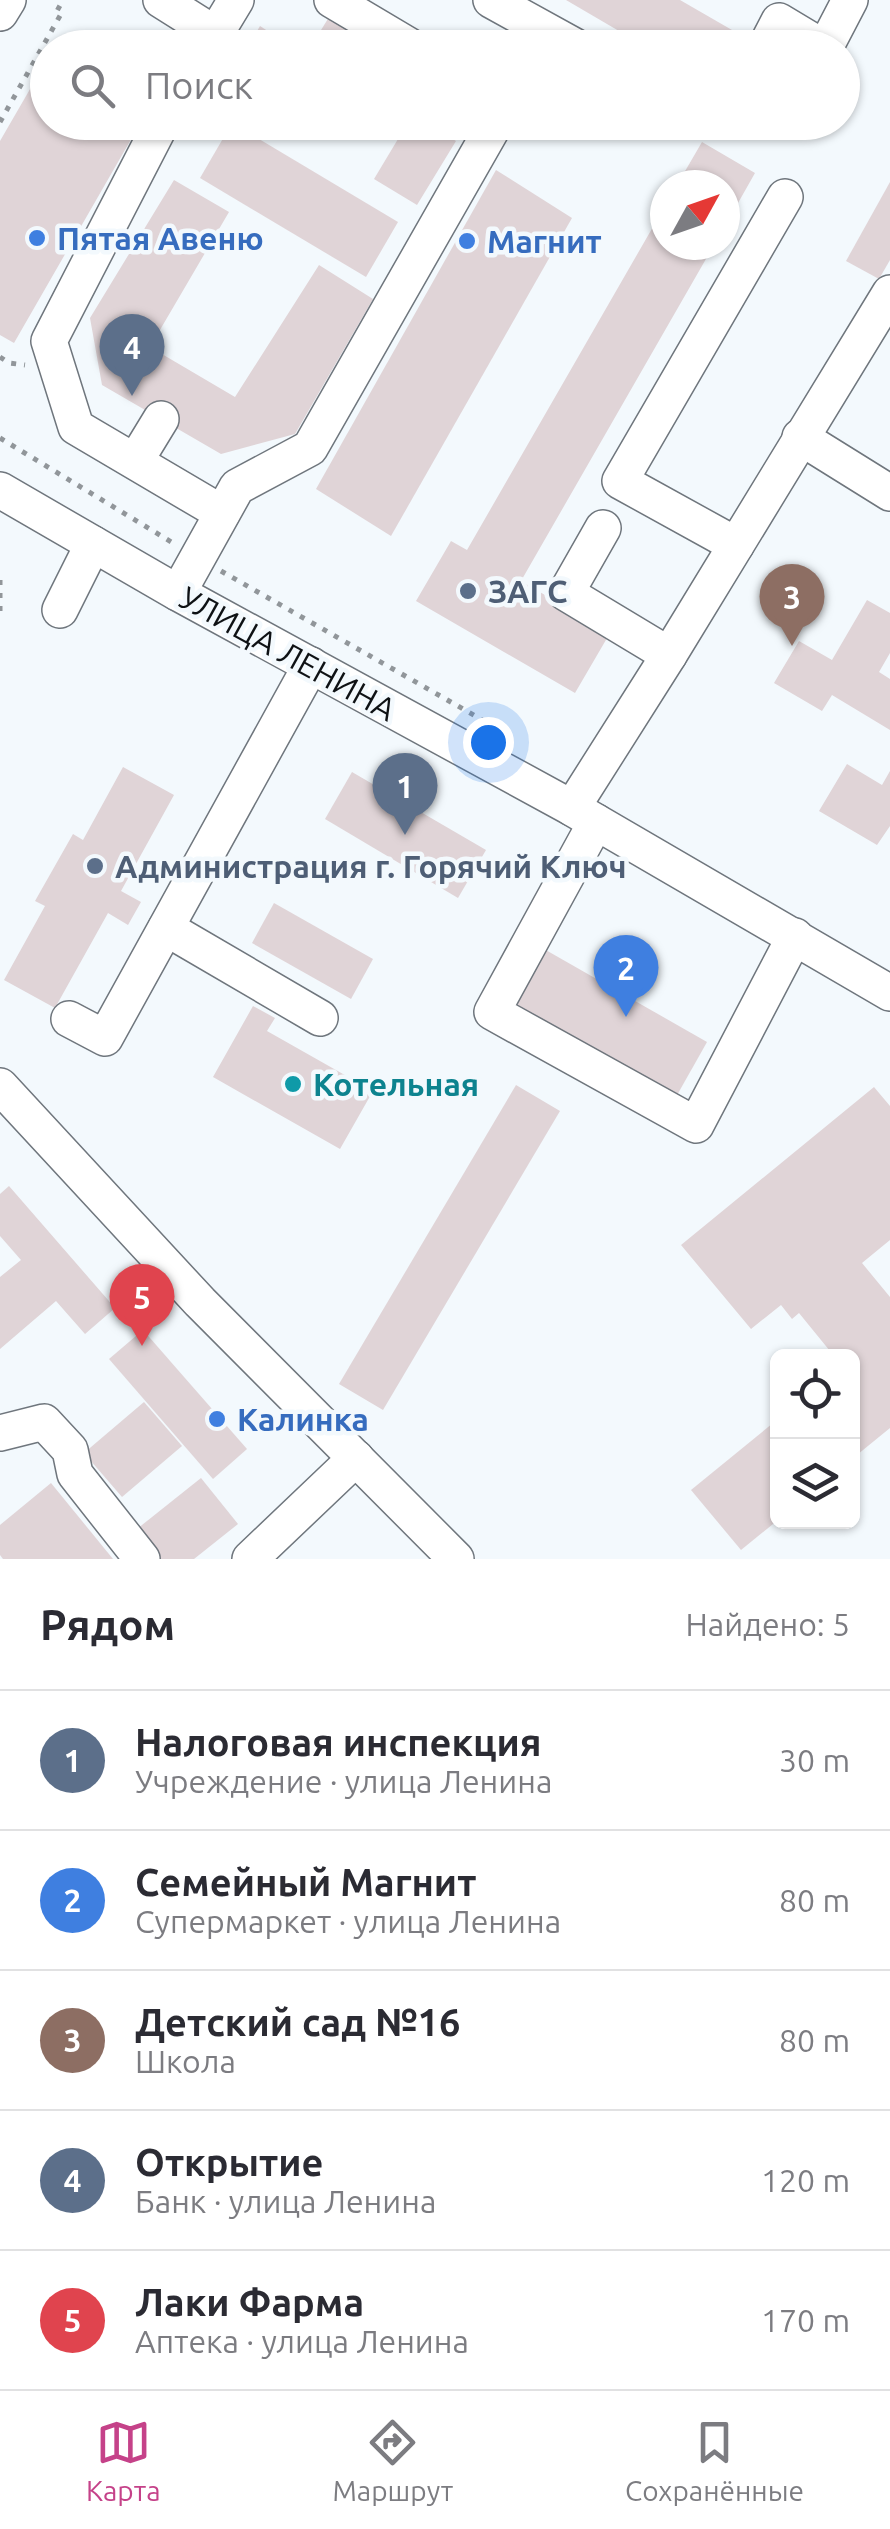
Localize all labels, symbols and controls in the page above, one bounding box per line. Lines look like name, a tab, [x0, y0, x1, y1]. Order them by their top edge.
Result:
search box	[30, 30, 860, 140]
icon: search	[65, 58, 120, 113]
text: Поиск	[145, 64, 253, 106]
north arrow	[650, 170, 740, 260]
place label: Пятая Авеню	[57, 220, 264, 256]
place label: Магнит	[487, 223, 602, 259]
marker: Пятая Авеню	[26, 227, 48, 249]
marker: Магнит	[456, 230, 478, 252]
pin: 4	[100, 314, 164, 396]
pin: 3	[760, 564, 824, 646]
place label: ЗАГС	[488, 573, 568, 609]
street label: УЛИЦА ЛЕНИНА	[174, 579, 402, 727]
marker: ЗАГС	[457, 580, 479, 602]
your location	[463, 717, 514, 768]
pin: 1	[372, 752, 438, 835]
place label: Администрация г. Горячий Ключ	[115, 848, 626, 884]
marker: Администрация г. Горячий Ключ	[84, 855, 106, 877]
pin: 2	[594, 934, 658, 1017]
place label: Котельная	[313, 1066, 479, 1102]
marker: Котельная	[282, 1073, 304, 1095]
pin: 5	[110, 1264, 174, 1346]
map controls	[770, 1349, 860, 1529]
button: locate	[770, 1349, 860, 1439]
place label: Калинка	[237, 1401, 369, 1437]
marker: Калинка	[206, 1408, 228, 1430]
button: layers	[770, 1439, 860, 1529]
text: Рядом	[40, 1601, 175, 1648]
text: Найдено: 5	[685, 1606, 850, 1642]
text: Налоговая инспекция	[135, 1721, 542, 1763]
text: 1	[63, 1742, 82, 1778]
text: 30 m	[779, 1742, 850, 1778]
text: Учреждение · улица Ленина	[135, 1763, 552, 1799]
text: Семейный Магнит	[135, 1861, 476, 1903]
text: 2	[63, 1882, 82, 1918]
text: 80 m	[779, 1882, 850, 1918]
text: Супермаркет · улица Ленина	[135, 1903, 561, 1939]
text: Детский сад №16	[135, 2001, 460, 2043]
text: 3	[63, 2022, 82, 2058]
text: 80 m	[779, 2022, 850, 2058]
text: Школа	[135, 2043, 236, 2079]
text: Открытие	[135, 2141, 323, 2183]
text: 4	[63, 2162, 82, 2198]
text: 120 m	[761, 2162, 850, 2198]
text: Банк · улица Ленина	[135, 2183, 436, 2219]
text: Лаки Фарма	[135, 2281, 364, 2323]
text: 5	[63, 2302, 82, 2338]
text: 170 m	[761, 2302, 850, 2338]
text: Аптека · улица Ленина	[135, 2323, 469, 2359]
tab: Карта	[86, 2415, 161, 2506]
tab: Маршрут	[332, 2415, 453, 2506]
tab: Сохранённые	[625, 2415, 804, 2506]

